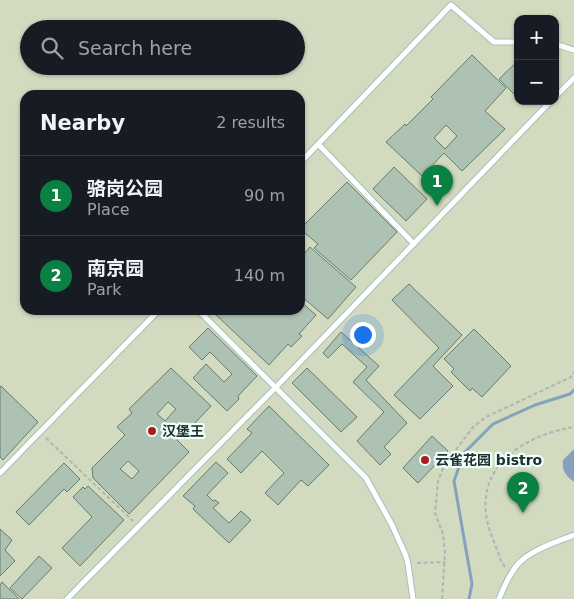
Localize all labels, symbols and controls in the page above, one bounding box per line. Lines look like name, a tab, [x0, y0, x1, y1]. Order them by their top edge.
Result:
map controls	[514, 15, 559, 105]
button: +	[514, 15, 559, 60]
search box	[20, 20, 305, 75]
icon: search	[38, 34, 66, 62]
text: Search here	[78, 37, 192, 59]
button: −	[514, 60, 559, 105]
text: Nearby	[40, 111, 125, 135]
text: 2 results	[216, 113, 285, 132]
pin: 1	[421, 165, 453, 206]
text: 骆岗公园	[87, 177, 163, 199]
text: 1	[50, 186, 62, 205]
text: 90 m	[244, 186, 285, 205]
text: Place	[87, 200, 130, 219]
text: 南京园	[87, 257, 144, 279]
text: 2	[50, 266, 62, 285]
text: 140 m	[234, 266, 285, 285]
text: Park	[87, 280, 122, 299]
your location	[350, 322, 376, 348]
place label: 汉堡王	[162, 423, 204, 439]
marker: 汉堡王	[146, 425, 158, 437]
place label: 云雀花园 bistro	[435, 452, 543, 468]
marker: 云雀花园 bistro	[419, 454, 431, 466]
pin: 2	[507, 472, 539, 513]

